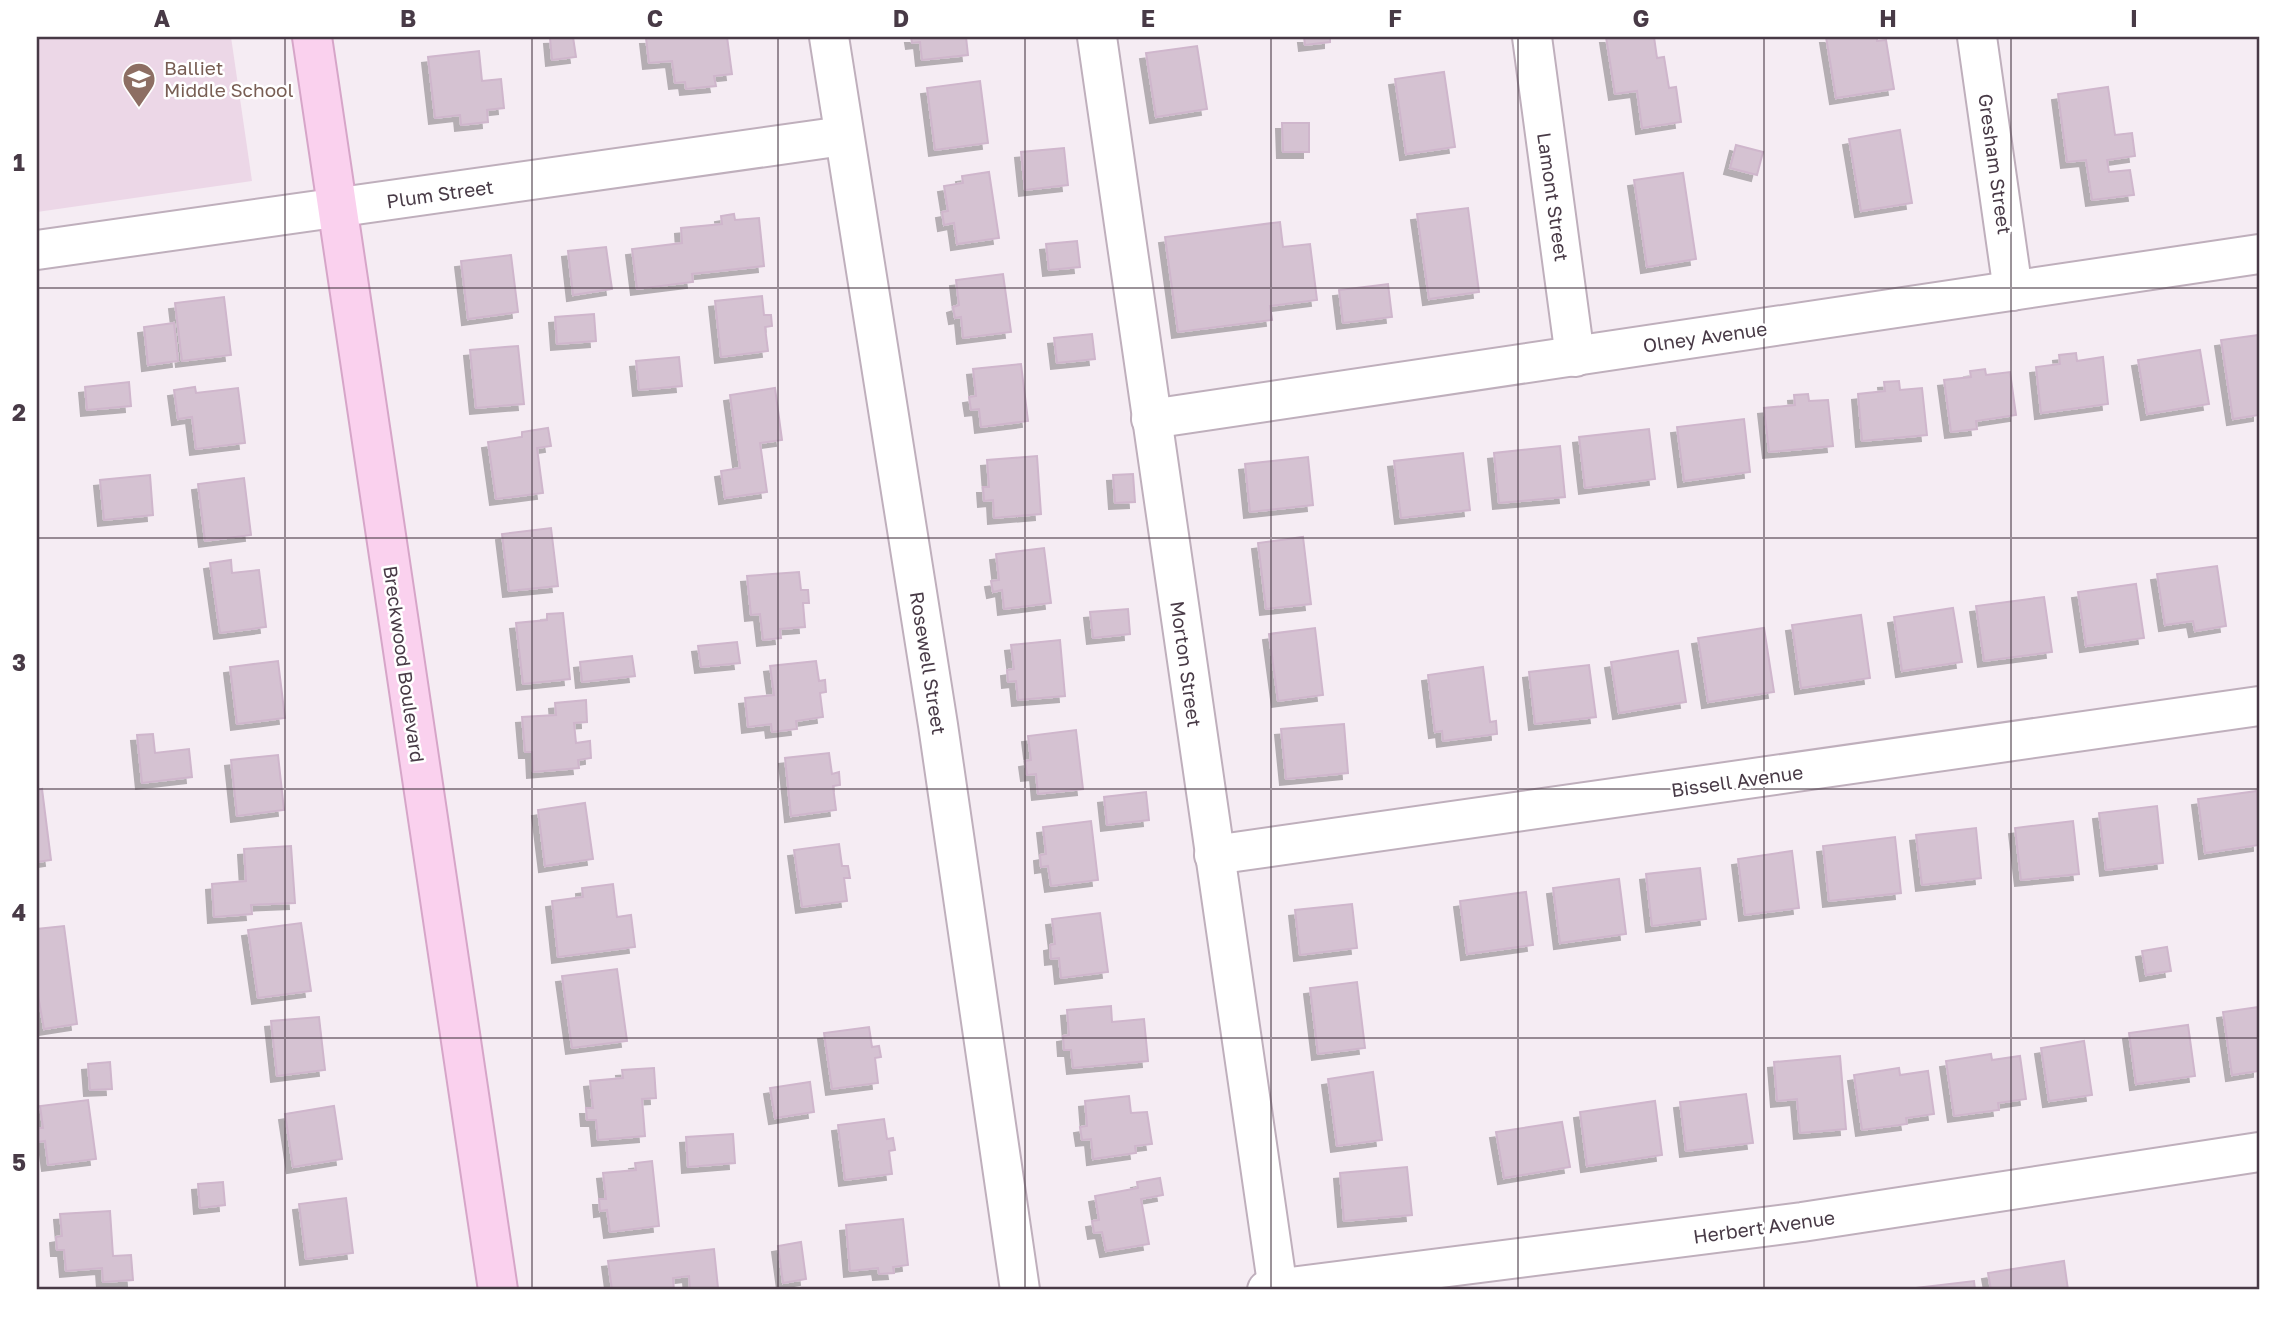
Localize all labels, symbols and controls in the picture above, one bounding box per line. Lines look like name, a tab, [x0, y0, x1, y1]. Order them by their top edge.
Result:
text: A	[154, 4, 171, 32]
text: B	[400, 4, 416, 32]
text: C	[647, 4, 663, 32]
text: D	[893, 4, 909, 32]
text: E	[1141, 4, 1155, 32]
text: F	[1388, 4, 1402, 32]
text: G	[1633, 4, 1649, 32]
text: H	[1879, 4, 1897, 32]
text: I	[2130, 4, 2138, 32]
place label: Balliet Middle School	[164, 56, 294, 101]
school or university icon: Balliet Middle School	[120, 60, 158, 109]
street label: Gresham Street	[1974, 92, 2017, 236]
street label: Lamont Street	[1533, 131, 1574, 263]
text: 1	[13, 148, 25, 176]
street label: Plum Street	[385, 175, 495, 212]
street label: Olney Avenue	[1641, 316, 1768, 357]
text: 2	[12, 398, 26, 426]
street label: Breckwood Boulevard	[379, 564, 430, 764]
street label: Rosewell Street	[906, 590, 951, 736]
street label: Morton Street	[1166, 599, 1207, 729]
text: 3	[12, 648, 26, 676]
street label: Bissell Avenue	[1669, 760, 1804, 801]
text: 4	[12, 898, 26, 926]
text: 5	[12, 1148, 26, 1176]
street label: Herbert Avenue	[1692, 1205, 1836, 1248]

